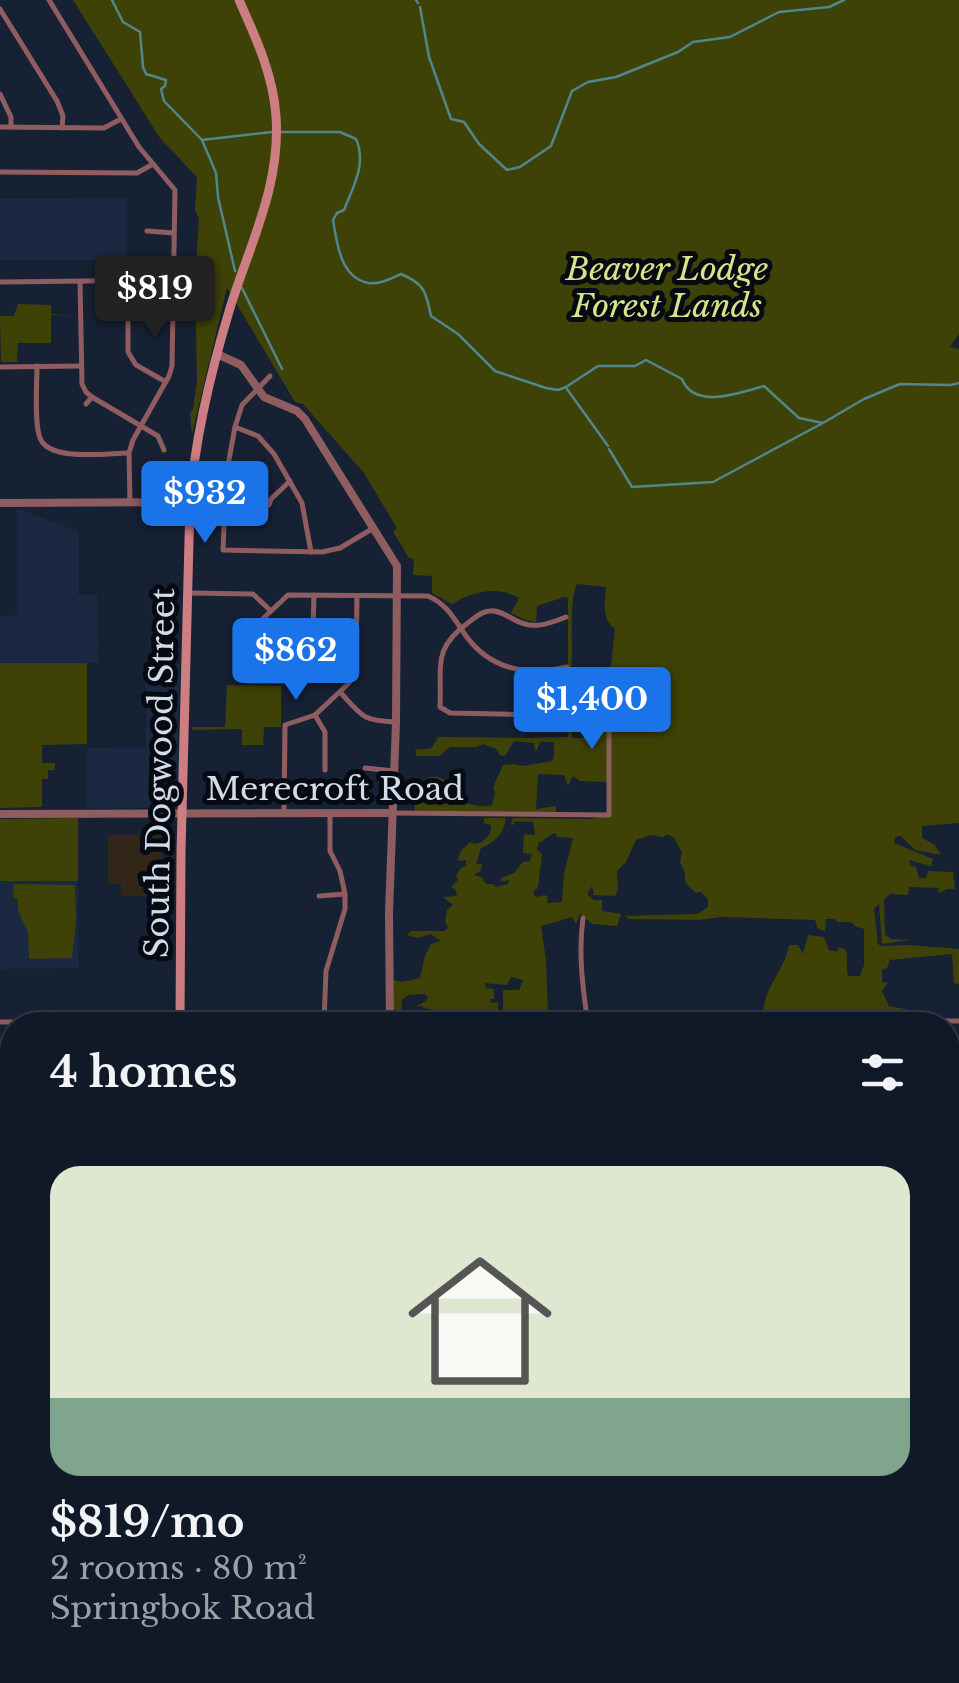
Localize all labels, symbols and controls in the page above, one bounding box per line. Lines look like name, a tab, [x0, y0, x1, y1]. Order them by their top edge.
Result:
park label: Beaver Lodge Forest Lands	[565, 249, 769, 326]
pin: $819	[96, 256, 214, 341]
text: $819	[117, 268, 193, 308]
pin: $932	[146, 461, 264, 546]
text: $932	[163, 473, 247, 513]
street label: South Dogwood Street	[137, 588, 183, 958]
pin: $862	[237, 618, 355, 703]
text: $862	[254, 630, 338, 670]
pin: $1,400	[511, 667, 673, 752]
text: $1,400	[536, 679, 648, 719]
street label: Merecroft Road	[206, 769, 464, 809]
icon: filters	[855, 1045, 910, 1100]
text: 4 homes	[50, 1046, 237, 1098]
icon: home	[390, 1231, 570, 1411]
text: $819/mo	[50, 1496, 245, 1548]
text: 2 rooms · 80 m²	[50, 1548, 307, 1588]
text: Springbok Road	[50, 1588, 315, 1628]

